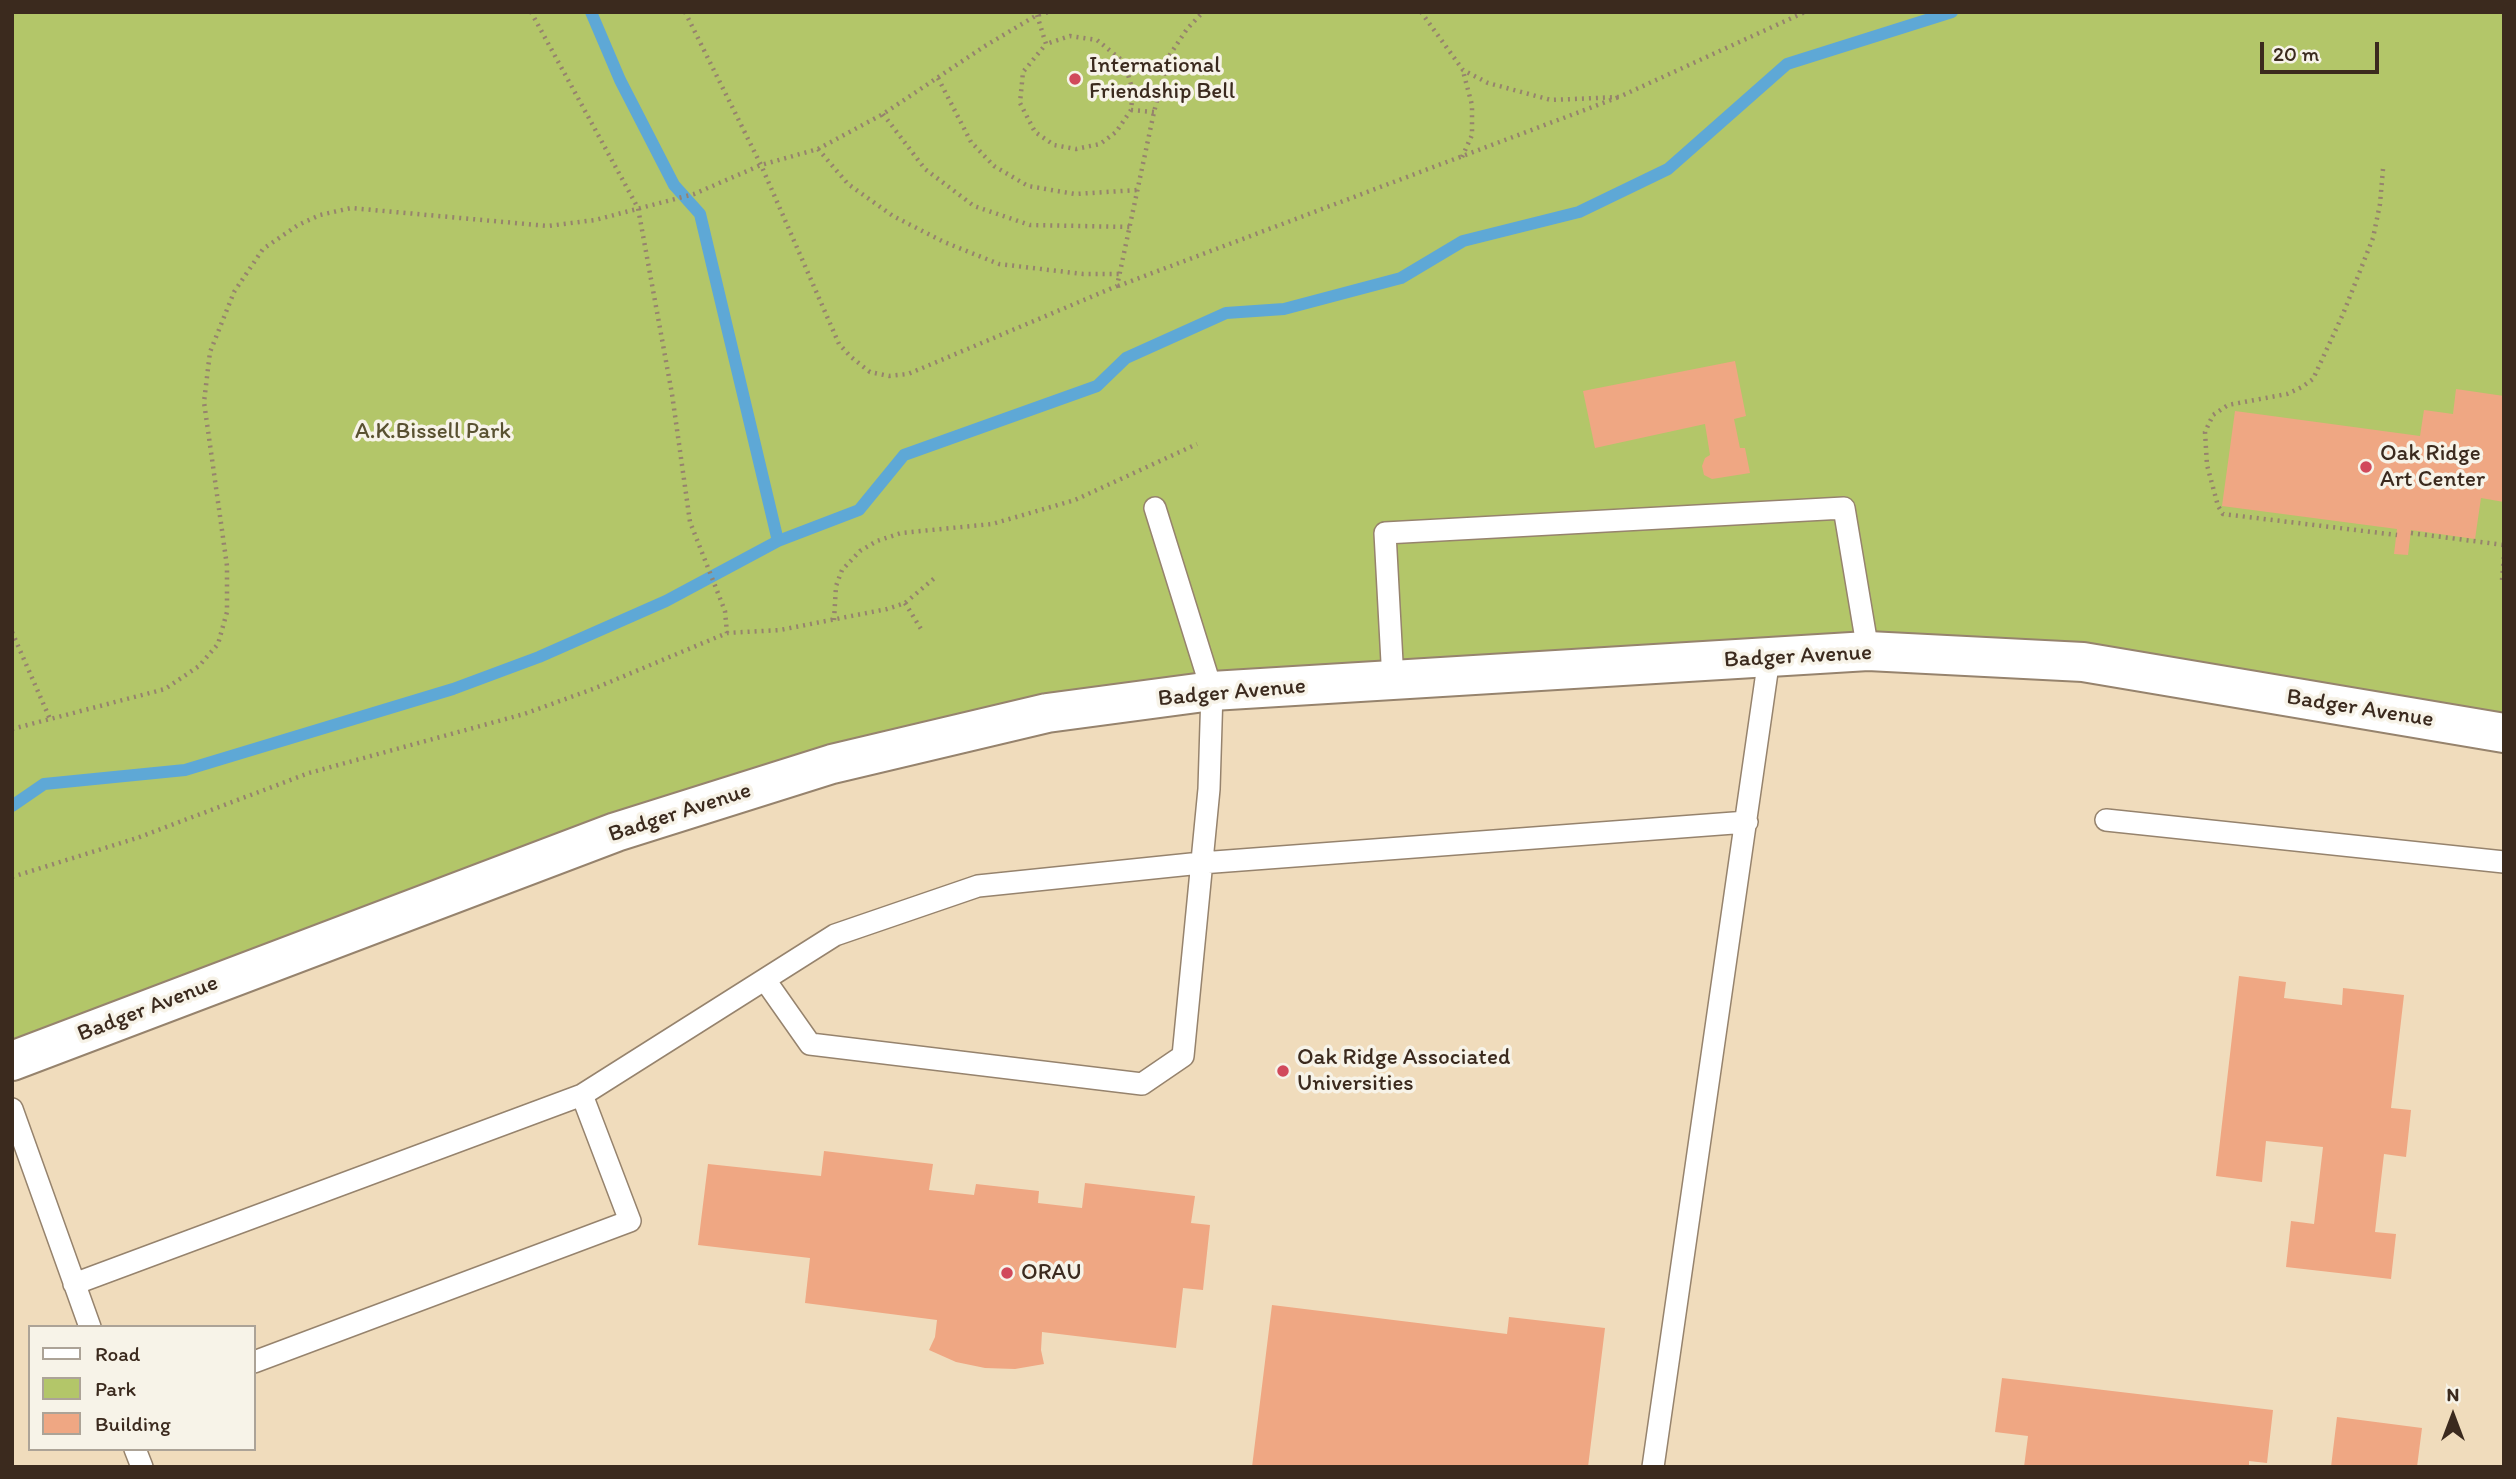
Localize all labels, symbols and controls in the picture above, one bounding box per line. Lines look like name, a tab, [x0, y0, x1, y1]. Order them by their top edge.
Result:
scale bar	[2264, 28, 2383, 72]
text: 20 m	[2273, 41, 2319, 66]
place label: International Friendship Bell	[1089, 52, 1235, 106]
marker: International Friendship Bell	[1067, 71, 1083, 87]
park label: A.K.Bissell Park	[355, 418, 511, 446]
place label: Oak Ridge Art Center	[2380, 440, 2485, 494]
marker: Oak Ridge Art Center	[2358, 459, 2374, 475]
street label: Badger Avenue	[1723, 639, 1873, 675]
street label: Badger Avenue	[1157, 673, 1307, 713]
street label: Badger Avenue	[2285, 684, 2435, 734]
street label: Badger Avenue	[605, 777, 755, 849]
street label: Badger Avenue	[74, 970, 222, 1048]
place label: Oak Ridge Associated Universities	[1297, 1044, 1510, 1098]
marker: Oak Ridge Associated Universities	[1275, 1063, 1291, 1079]
place label: ORAU	[1021, 1259, 1082, 1287]
marker: ORAU	[999, 1265, 1015, 1281]
legend	[28, 1325, 256, 1451]
text: Road	[95, 1341, 140, 1366]
text: Park	[95, 1376, 136, 1401]
north arrow	[2418, 1381, 2488, 1451]
text: N	[2447, 1383, 2459, 1406]
text: Building	[95, 1411, 171, 1436]

